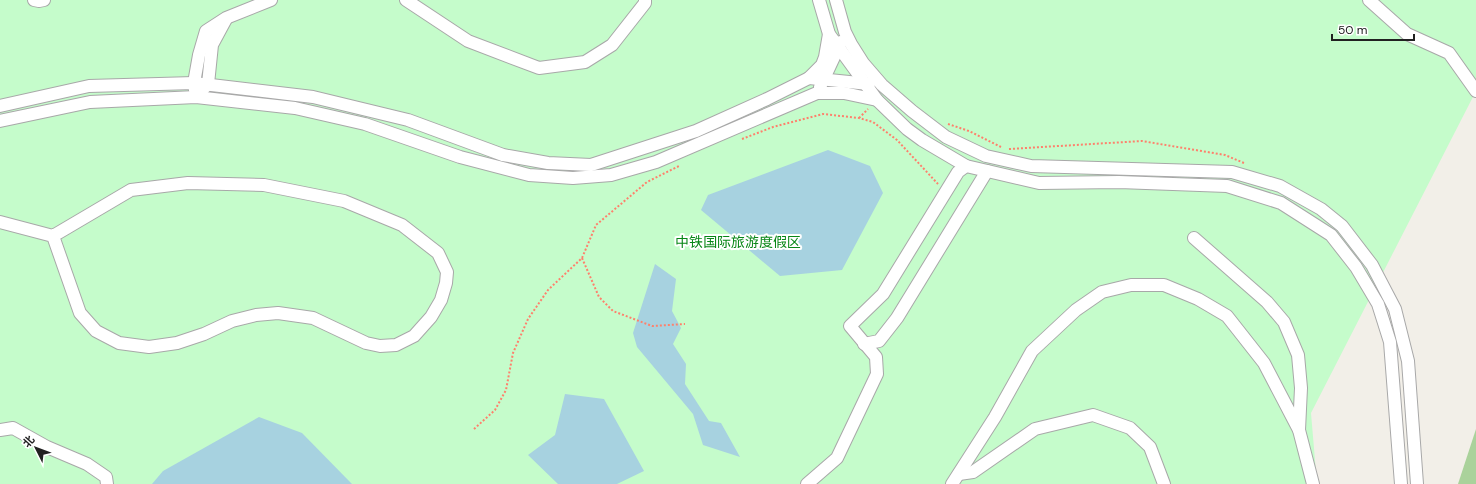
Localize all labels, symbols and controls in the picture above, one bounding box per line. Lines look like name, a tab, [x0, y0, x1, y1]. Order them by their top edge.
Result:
scale bar	[1332, 16, 1414, 42]
text: 50 m	[1338, 22, 1367, 38]
park label: 中铁国际旅游度假区	[675, 233, 801, 251]
north arrow	[16, 428, 56, 468]
text: 北	[20, 433, 37, 450]

